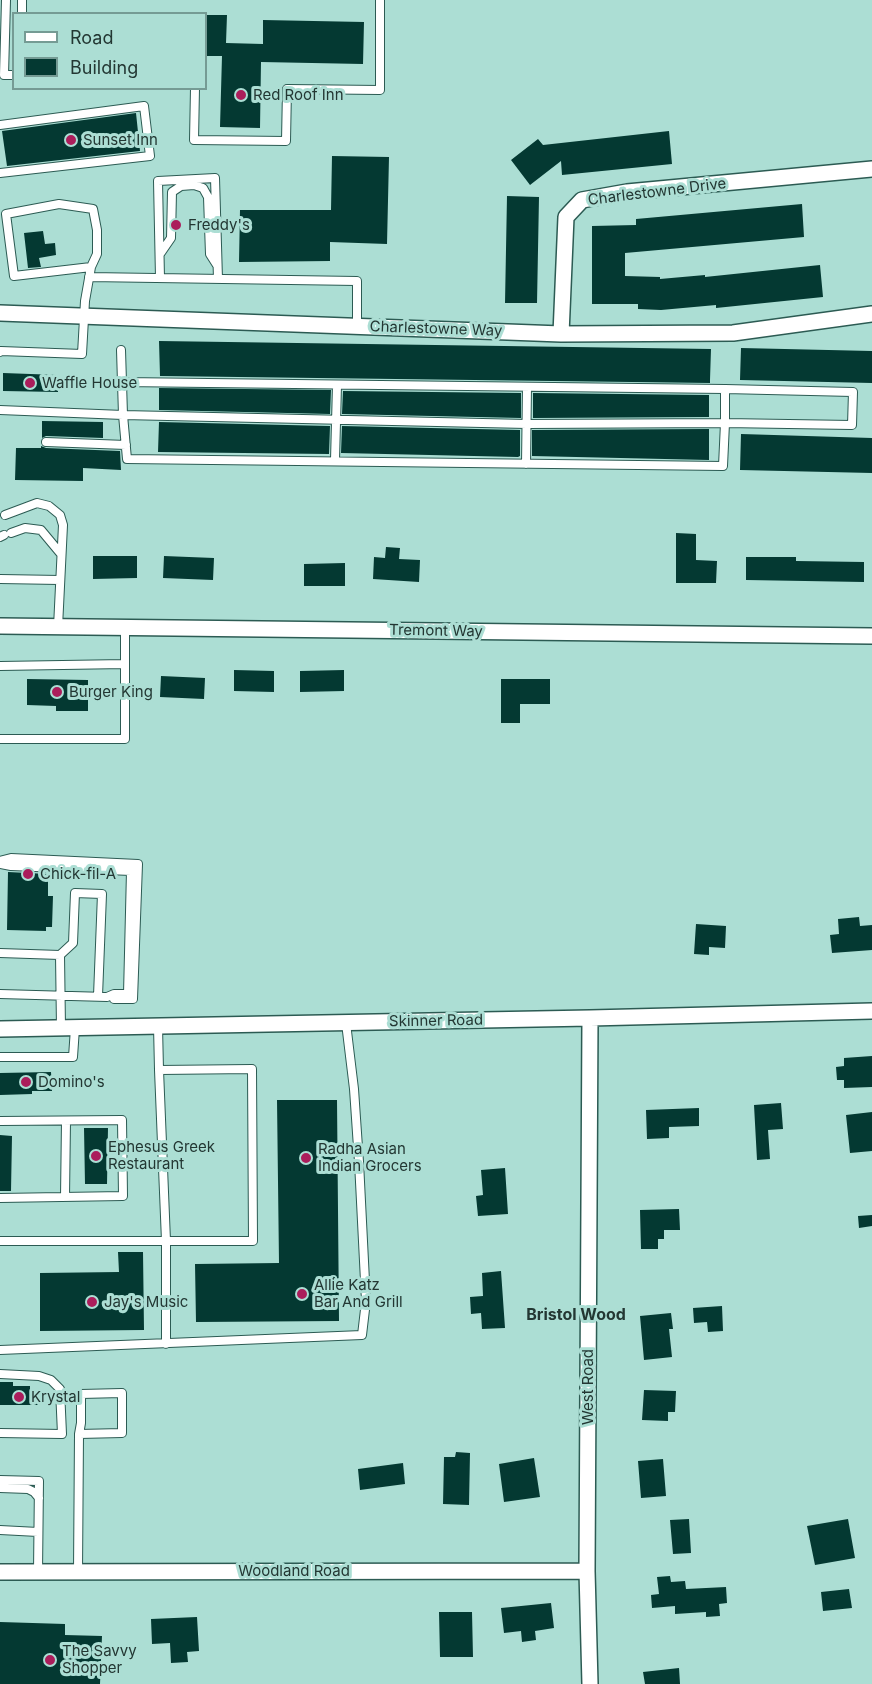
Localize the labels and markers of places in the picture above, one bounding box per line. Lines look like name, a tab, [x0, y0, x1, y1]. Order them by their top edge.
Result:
place label: Red Roof Inn	[253, 86, 344, 104]
marker: Red Roof Inn	[234, 88, 248, 102]
place label: Sunset Inn	[83, 131, 158, 149]
marker: Sunset Inn	[64, 133, 78, 147]
place label: Freddy's	[188, 216, 250, 234]
marker: Freddy's	[169, 218, 183, 232]
place label: Waffle House	[42, 374, 137, 392]
marker: Waffle House	[23, 376, 37, 390]
place label: Burger King	[69, 683, 153, 701]
marker: Burger King	[50, 685, 64, 699]
place label: Chick-fil-A	[40, 865, 116, 883]
marker: Chick-fil-A	[21, 867, 35, 881]
place label: Domino's	[38, 1073, 105, 1091]
marker: Domino's	[19, 1075, 33, 1089]
place label: Ephesus Greek Restaurant	[108, 1138, 215, 1173]
place label: Radha Asian Indian Grocers	[318, 1140, 422, 1175]
marker: Ephesus Greek Restaurant	[89, 1149, 103, 1163]
marker: Radha Asian Indian Grocers	[299, 1151, 313, 1165]
place label: Allie Katz Bar And Grill	[314, 1276, 403, 1311]
marker: Allie Katz Bar And Grill	[295, 1287, 309, 1301]
place label: Jay's Music	[104, 1293, 188, 1311]
marker: Jay's Music	[85, 1295, 99, 1309]
place label: Krystal	[31, 1388, 80, 1406]
marker: Krystal	[12, 1390, 26, 1404]
place label: The Savvy Shopper	[62, 1642, 137, 1677]
marker: The Savvy Shopper	[43, 1653, 57, 1667]

